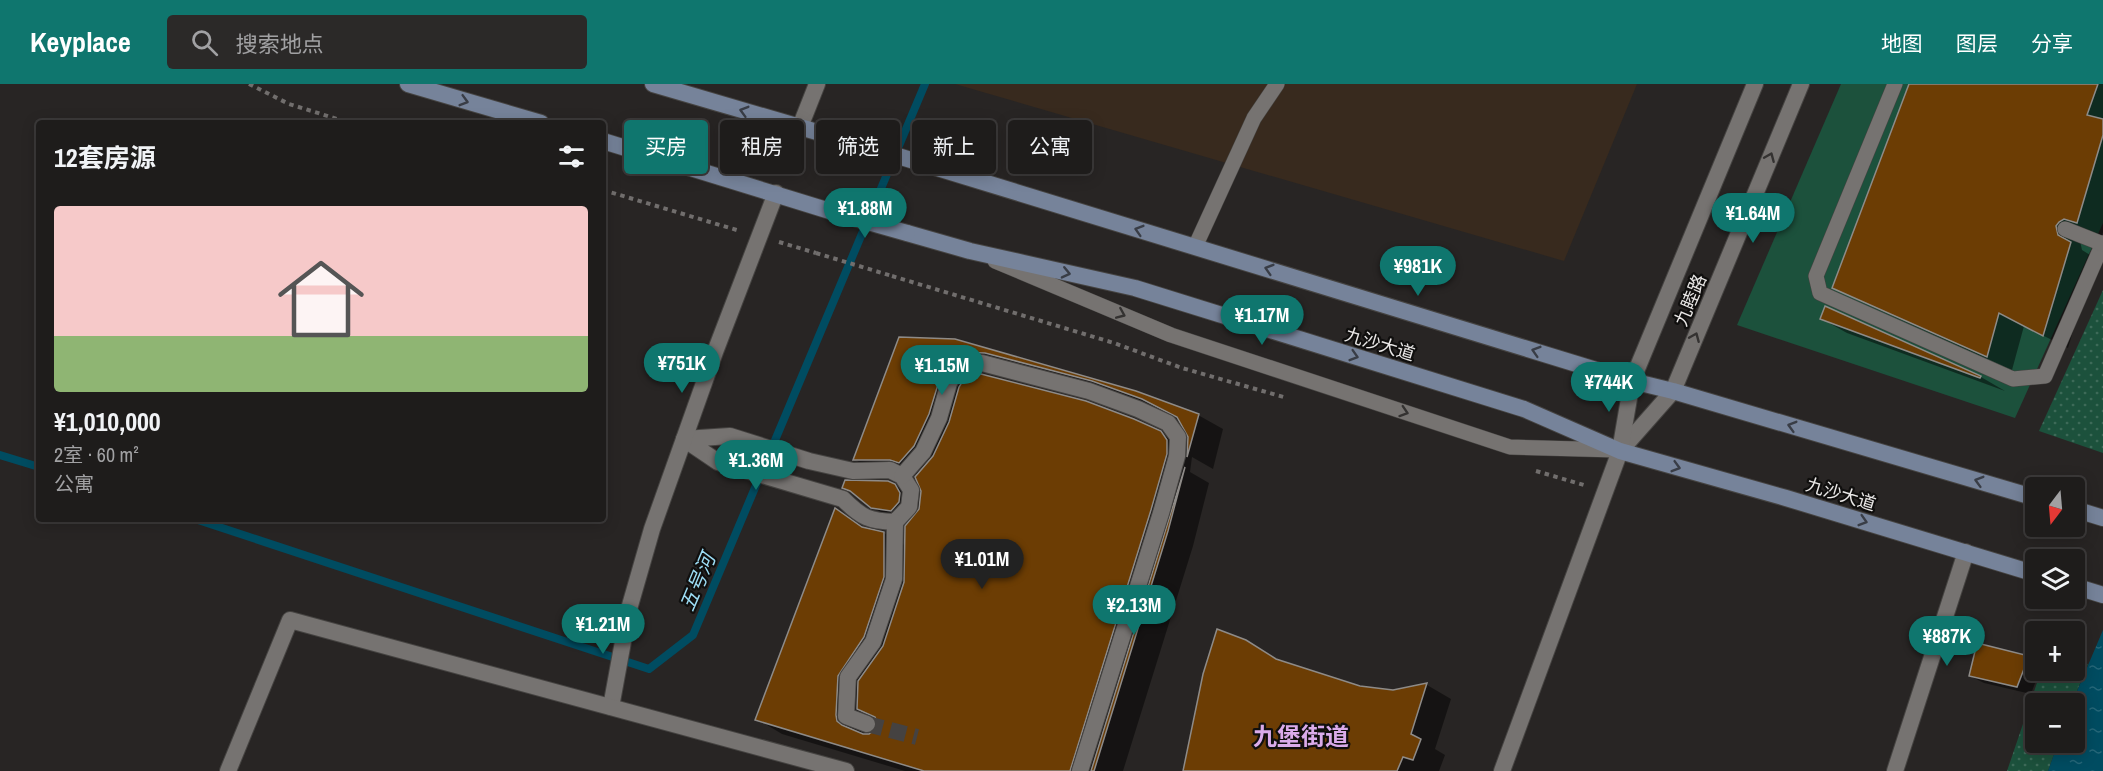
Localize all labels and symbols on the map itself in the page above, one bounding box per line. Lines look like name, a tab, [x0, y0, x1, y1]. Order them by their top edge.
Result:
one-way arrow	[459, 93, 469, 106]
one-way arrow	[739, 106, 750, 118]
one-way arrow	[1763, 152, 1775, 163]
pin: ¥1.88M	[816, 188, 914, 239]
pin: ¥1.64M	[1704, 193, 1802, 244]
one-way arrow	[1134, 225, 1145, 237]
pin: ¥981K	[1376, 246, 1460, 297]
one-way arrow	[1264, 264, 1275, 276]
one-way arrow	[1061, 265, 1071, 278]
street label: 九睦路	[1668, 270, 1712, 330]
pin: ¥1.17M	[1213, 295, 1311, 346]
one-way arrow	[1114, 307, 1125, 319]
street label: 九沙大道	[1342, 322, 1418, 366]
one-way arrow	[1688, 332, 1700, 343]
pin: ¥751K	[640, 343, 724, 394]
pin: ¥1.15M	[893, 345, 991, 396]
one-way arrow	[1531, 346, 1542, 358]
one-way arrow	[1348, 349, 1359, 361]
pin: ¥744K	[1567, 362, 1651, 413]
one-way arrow	[1398, 405, 1409, 417]
one-way arrow	[1787, 421, 1798, 433]
pin: ¥1.36M	[707, 440, 805, 491]
one-way arrow	[1670, 460, 1681, 472]
street label: 九沙大道	[1803, 472, 1879, 516]
one-way arrow	[1974, 476, 1985, 488]
north arrow	[2025, 477, 2085, 537]
one-way arrow	[1857, 514, 1868, 526]
pin: ¥1.01M	[933, 539, 1031, 590]
water label: 五号河	[673, 545, 723, 615]
pin: ¥2.13M	[1085, 585, 1183, 636]
pin: ¥1.21M	[554, 604, 652, 655]
pin: ¥887K	[1905, 616, 1989, 667]
district label: 九堡街道	[1253, 720, 1349, 752]

